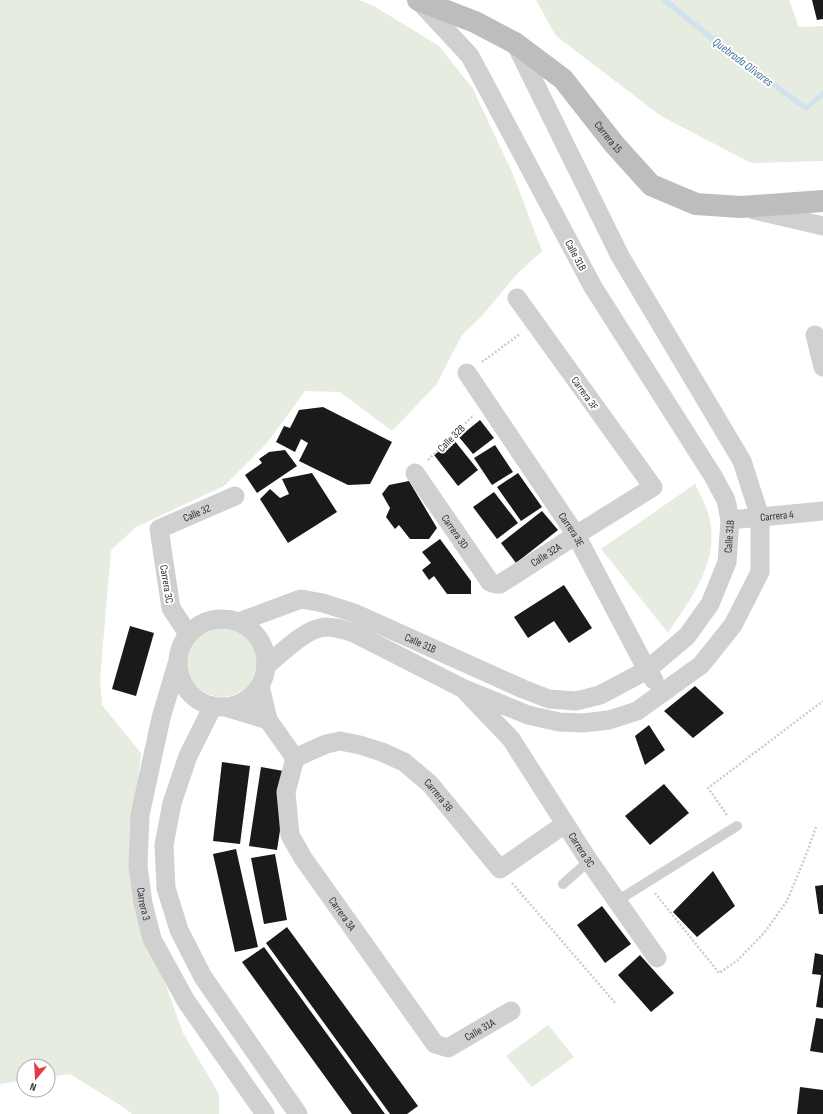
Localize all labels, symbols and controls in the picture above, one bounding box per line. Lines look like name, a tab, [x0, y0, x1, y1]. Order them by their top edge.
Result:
water label: Quebrada Olivares	[710, 35, 776, 90]
street label: Carrera 15	[592, 119, 625, 156]
street label: Calle 31B	[562, 238, 589, 273]
street label: Carrera 3F	[568, 374, 601, 412]
street label: Calle 32B	[435, 422, 468, 455]
street label: Calle 32	[181, 501, 213, 525]
street label: Carrera 4	[759, 508, 795, 524]
street label: Carrera 3E	[555, 510, 587, 549]
street label: Carrera 3D	[438, 512, 471, 552]
street label: Calle 31B	[722, 520, 737, 554]
street label: Calle 32A	[528, 540, 564, 570]
street label: Carrera 3C	[157, 564, 176, 604]
street label: Calle 31B	[403, 631, 438, 656]
street label: Carrera 3B	[421, 776, 456, 814]
street label: Carrera 3C	[565, 830, 597, 870]
street label: Carrera 3	[134, 887, 153, 922]
street label: Carrera 3A	[326, 895, 359, 934]
street label: Calle 31A	[462, 1016, 498, 1044]
north arrow	[16, 1058, 56, 1098]
text: N	[28, 1080, 38, 1094]

